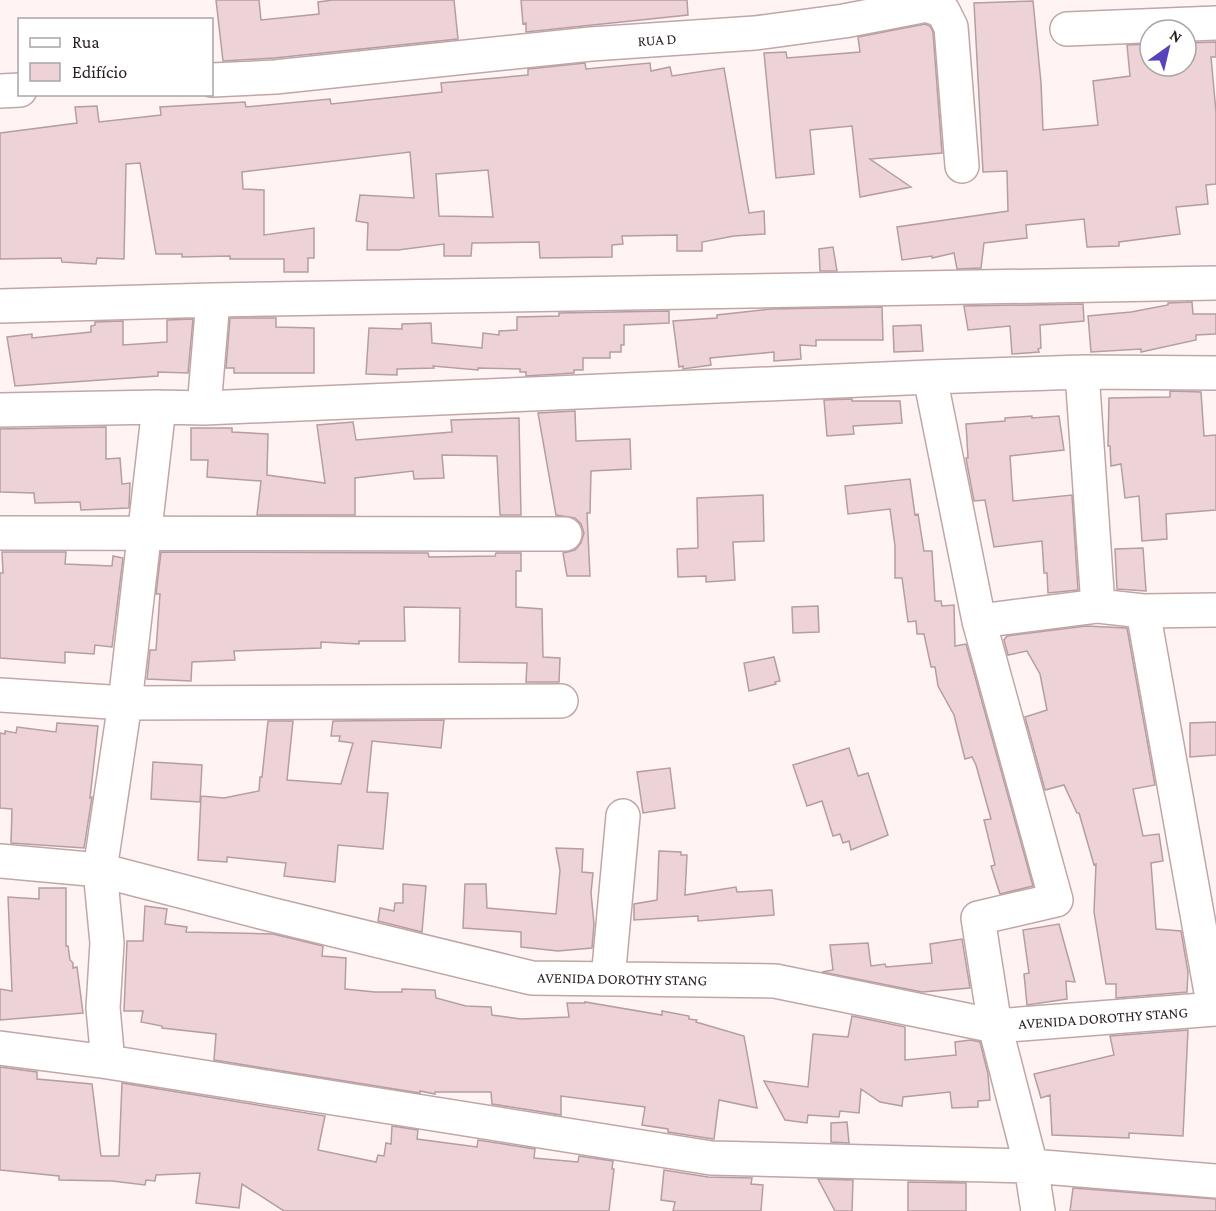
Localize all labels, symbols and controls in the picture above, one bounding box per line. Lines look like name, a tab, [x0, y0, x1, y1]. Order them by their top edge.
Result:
legend	[18, 18, 213, 96]
north arrow	[1138, 18, 1198, 78]
text: N	[1167, 26, 1185, 46]
street label: RUA D	[637, 31, 677, 49]
text: Rua	[72, 32, 100, 52]
text: Edifício	[72, 62, 127, 82]
street label: AVENIDA DOROTHY STANG	[537, 970, 707, 988]
street label: AVENIDA DOROTHY STANG	[1018, 1004, 1188, 1032]

